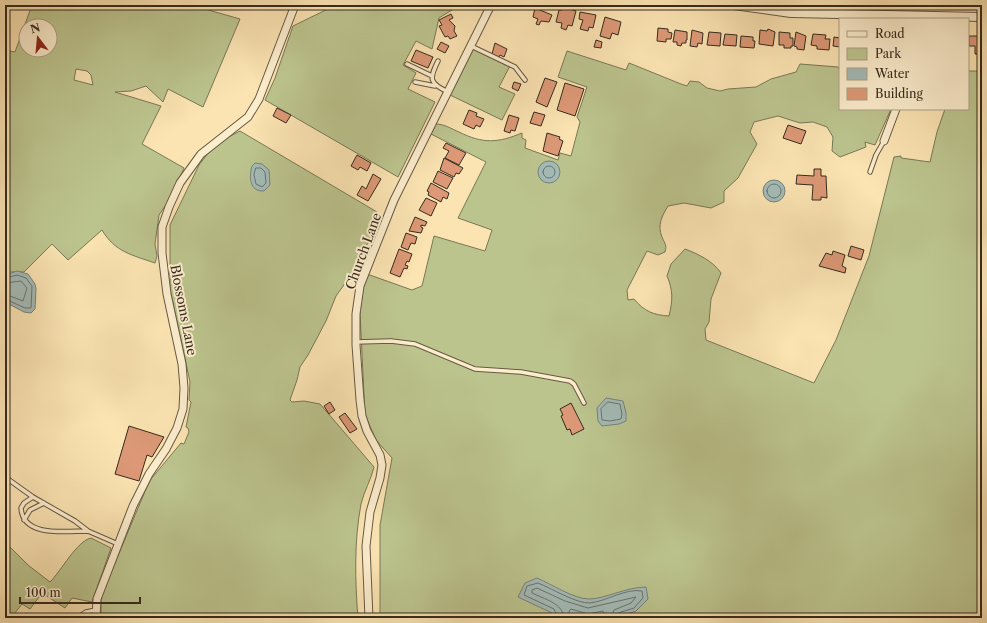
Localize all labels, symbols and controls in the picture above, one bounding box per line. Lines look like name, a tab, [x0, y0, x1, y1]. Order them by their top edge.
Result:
north arrow	[18, 18, 58, 58]
legend	[839, 18, 969, 110]
text: N	[29, 20, 42, 36]
text: Road	[875, 26, 905, 41]
text: Park	[875, 46, 902, 61]
text: Water	[874, 66, 909, 81]
text: Building	[875, 86, 923, 101]
street label: Church Lane	[342, 210, 384, 292]
street label: Blossoms Lane	[167, 263, 201, 357]
scale bar	[20, 579, 140, 605]
text: 100 m	[26, 585, 61, 600]

